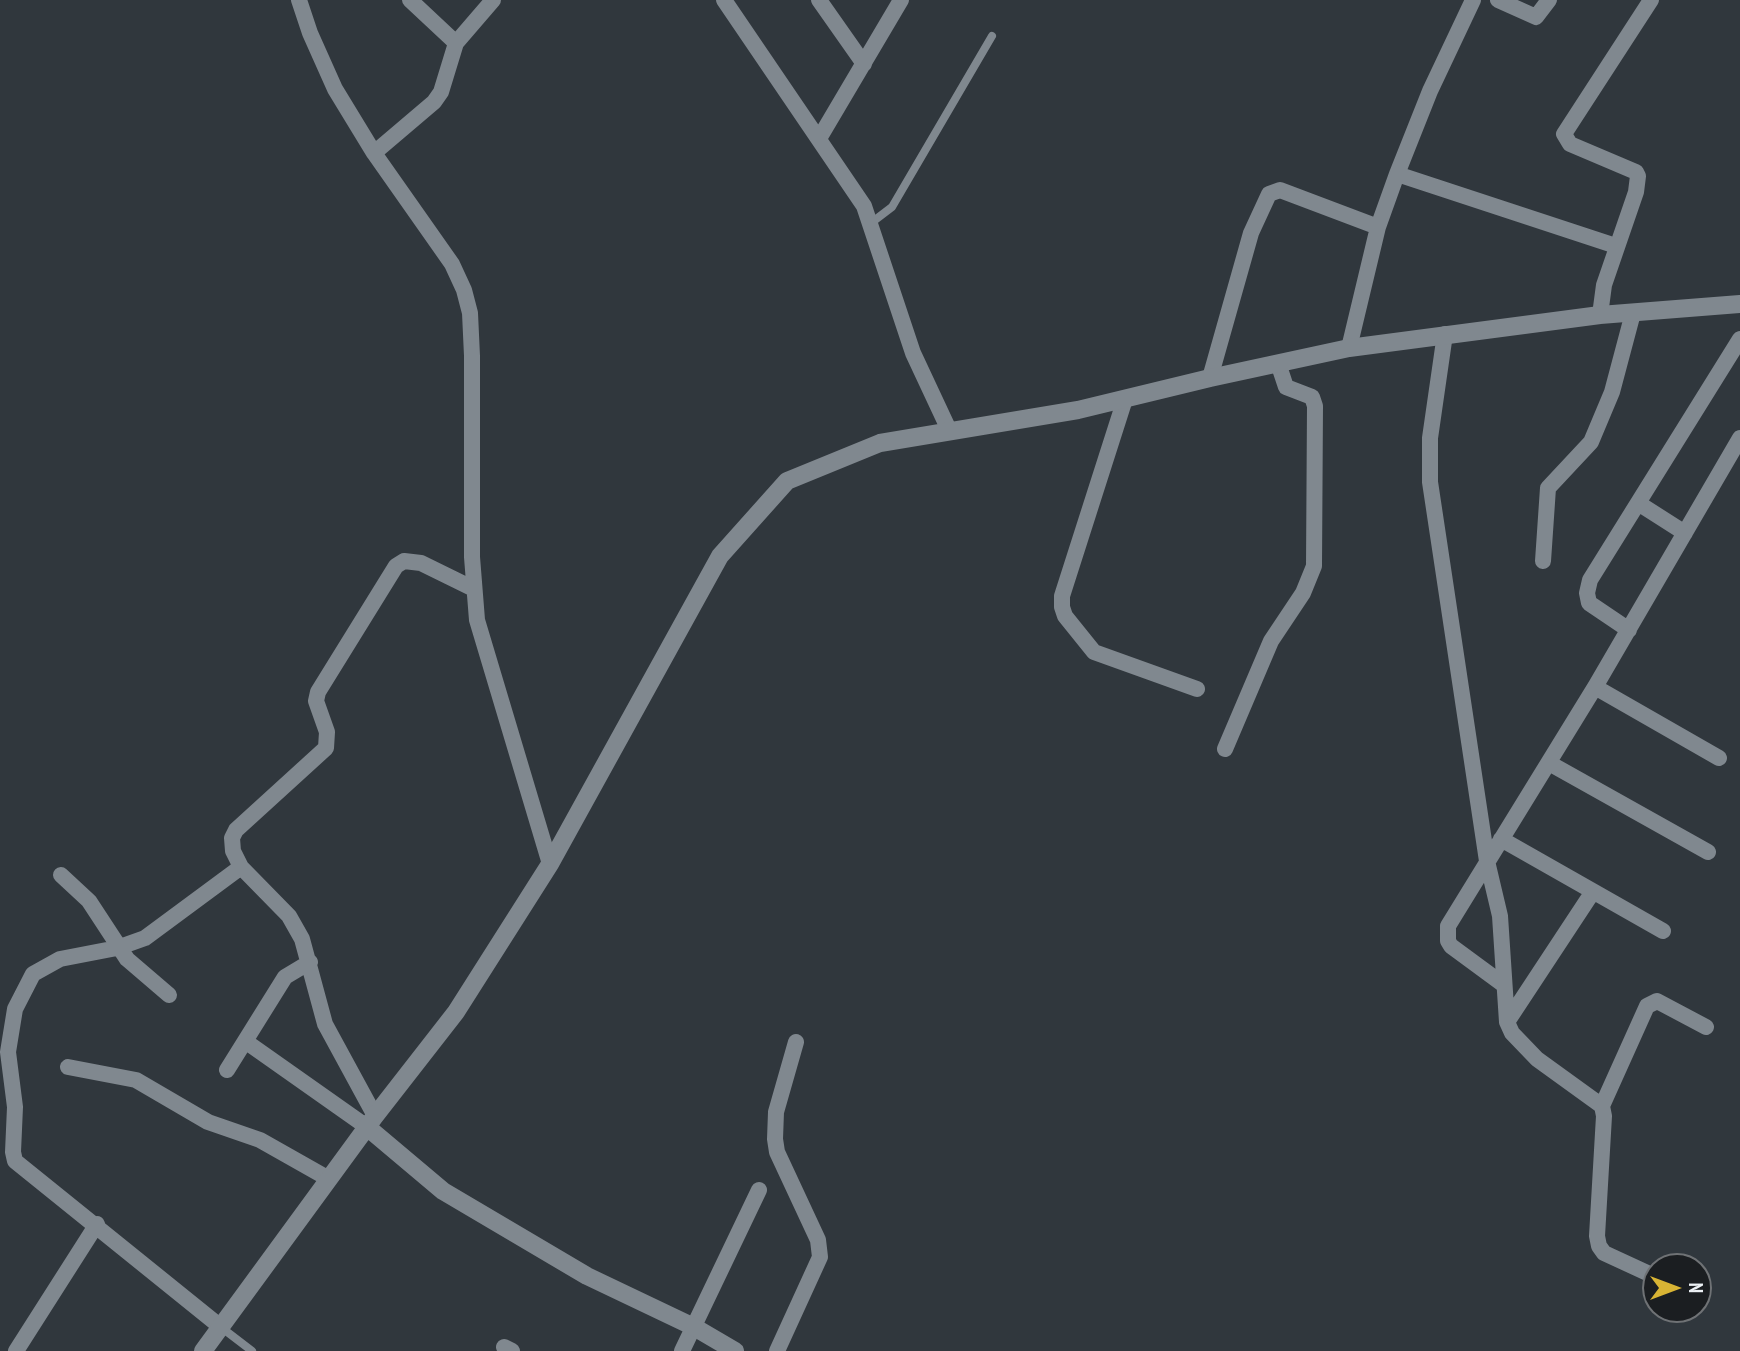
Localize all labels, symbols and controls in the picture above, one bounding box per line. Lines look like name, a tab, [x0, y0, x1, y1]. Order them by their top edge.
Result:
north arrow	[1642, 1253, 1712, 1323]
text: N	[1684, 1283, 1708, 1293]

